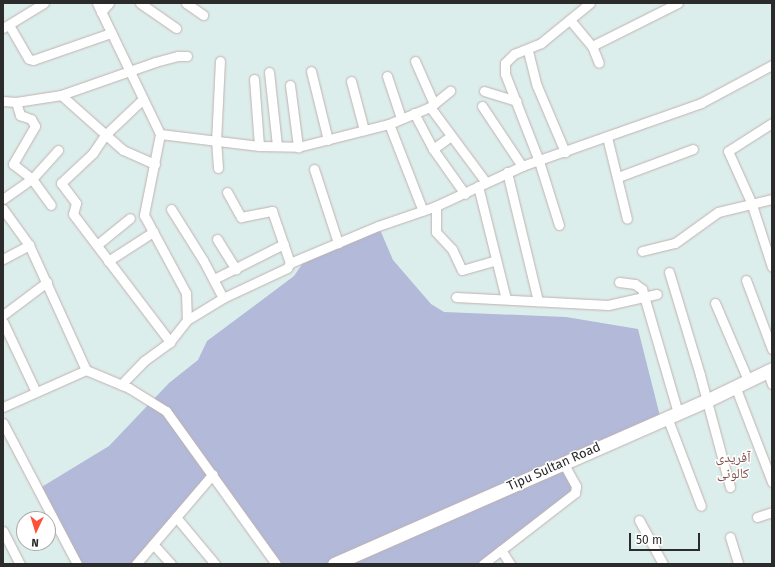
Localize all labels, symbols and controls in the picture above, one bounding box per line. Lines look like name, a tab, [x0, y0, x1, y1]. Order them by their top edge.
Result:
street label: Tipu Sultan Road	[505, 439, 603, 495]
district label: آفریدی کالونی	[716, 450, 750, 482]
north arrow	[16, 511, 56, 551]
scale bar	[631, 525, 702, 551]
text: 50 m	[636, 533, 662, 547]
text: N	[31, 536, 39, 549]

